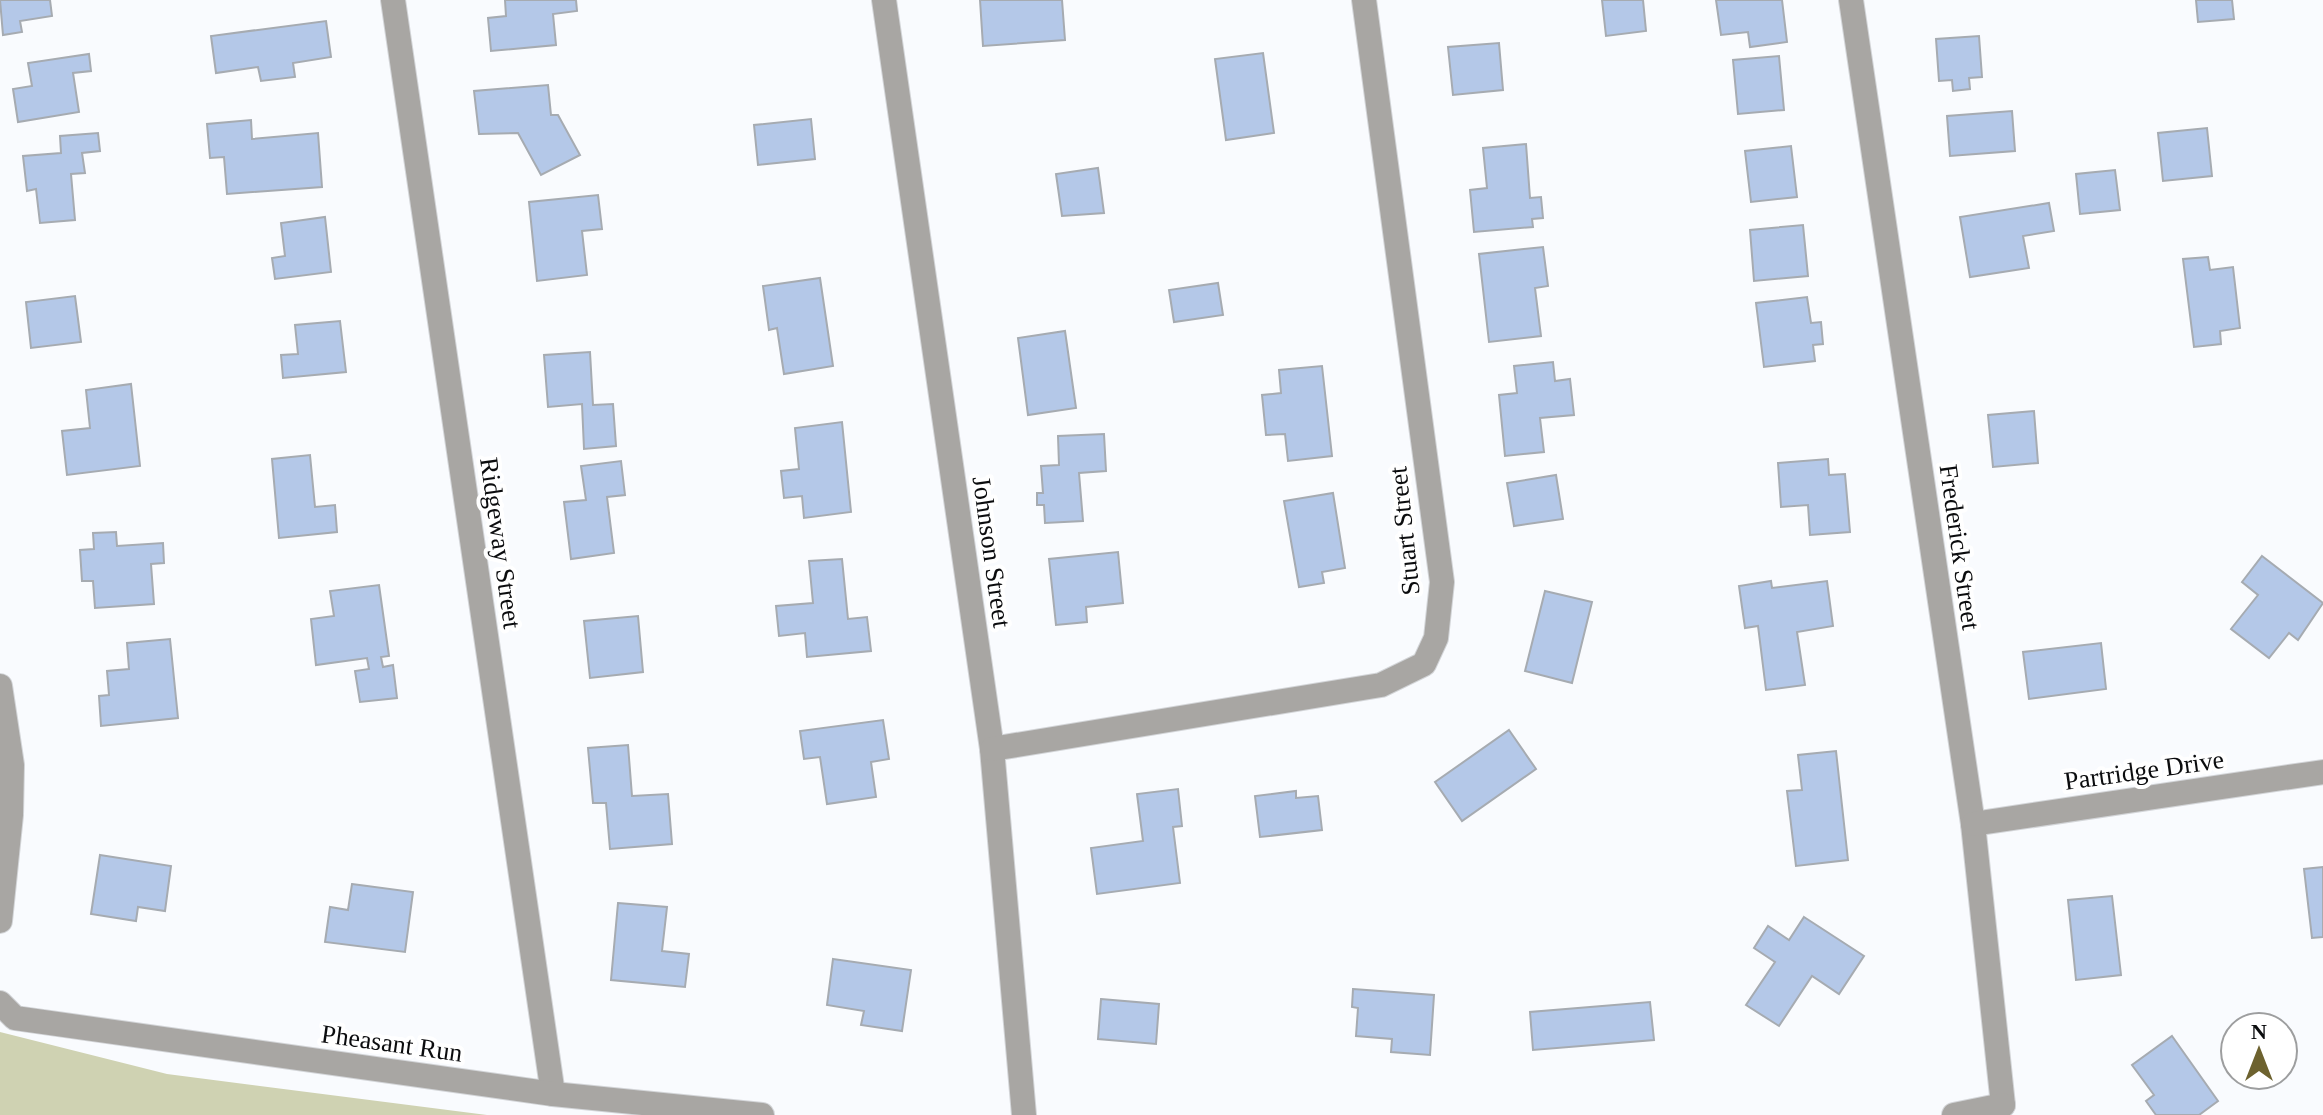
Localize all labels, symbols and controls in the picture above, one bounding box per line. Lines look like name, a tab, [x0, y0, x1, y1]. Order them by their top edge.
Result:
street label: Ridgeway Street	[474, 456, 527, 631]
street label: Frederick Street	[1934, 462, 1986, 632]
street label: Stuart Street	[1383, 464, 1426, 597]
street label: Johnson Street	[967, 475, 1017, 630]
street label: Partridge Drive	[2062, 745, 2226, 796]
north arrow	[2219, 1011, 2299, 1091]
street label: Pheasant Run	[319, 1019, 464, 1068]
text: N	[2251, 1019, 2267, 1044]

